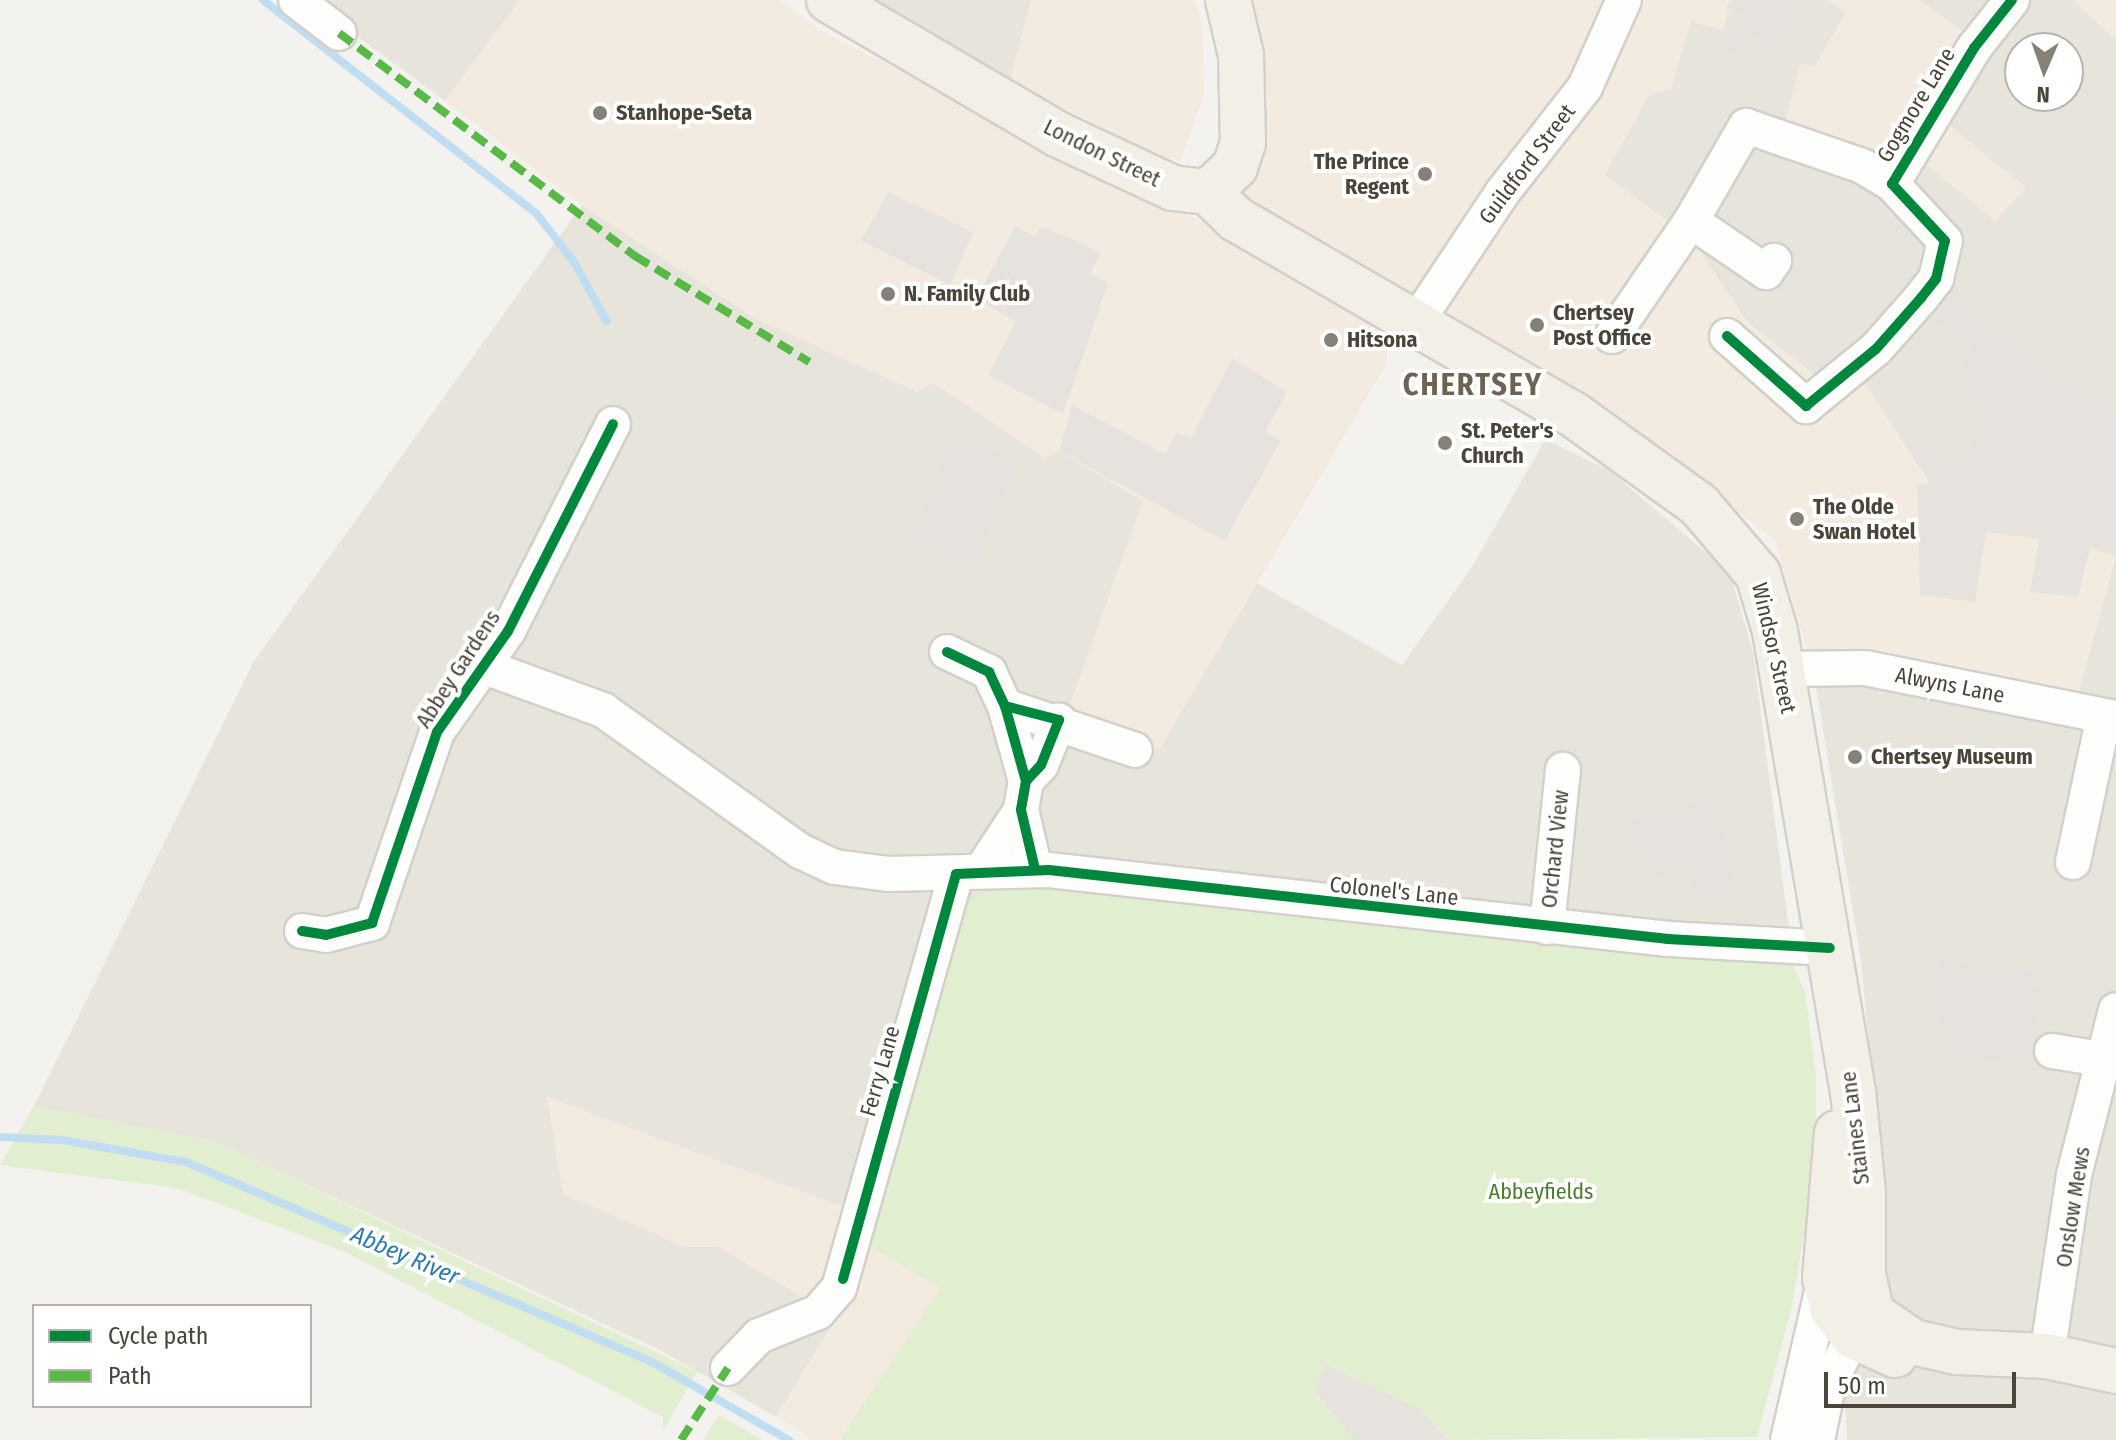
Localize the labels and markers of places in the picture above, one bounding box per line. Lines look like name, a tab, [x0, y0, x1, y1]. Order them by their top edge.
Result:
place label: Stanhope-Seta	[616, 100, 752, 126]
marker: Stanhope-Seta	[591, 104, 609, 122]
place label: The Prince Regent	[1314, 148, 1409, 200]
marker: The Prince Regent	[1416, 165, 1434, 183]
place label: N. Family Club	[904, 281, 1030, 307]
marker: N. Family Club	[879, 285, 897, 303]
place label: Chertsey Post Office	[1553, 299, 1651, 350]
marker: Chertsey Post Office	[1528, 316, 1546, 334]
place label: Hitsona	[1347, 327, 1418, 353]
marker: Hitsona	[1322, 331, 1340, 349]
place label: St. Peter's Church	[1461, 417, 1553, 468]
marker: St. Peter's Church	[1436, 434, 1454, 452]
place label: The Olde Swan Hotel	[1813, 493, 1916, 544]
marker: The Olde Swan Hotel	[1788, 510, 1806, 528]
place label: Chertsey Museum	[1871, 744, 2033, 770]
marker: Chertsey Museum	[1846, 748, 1864, 766]

